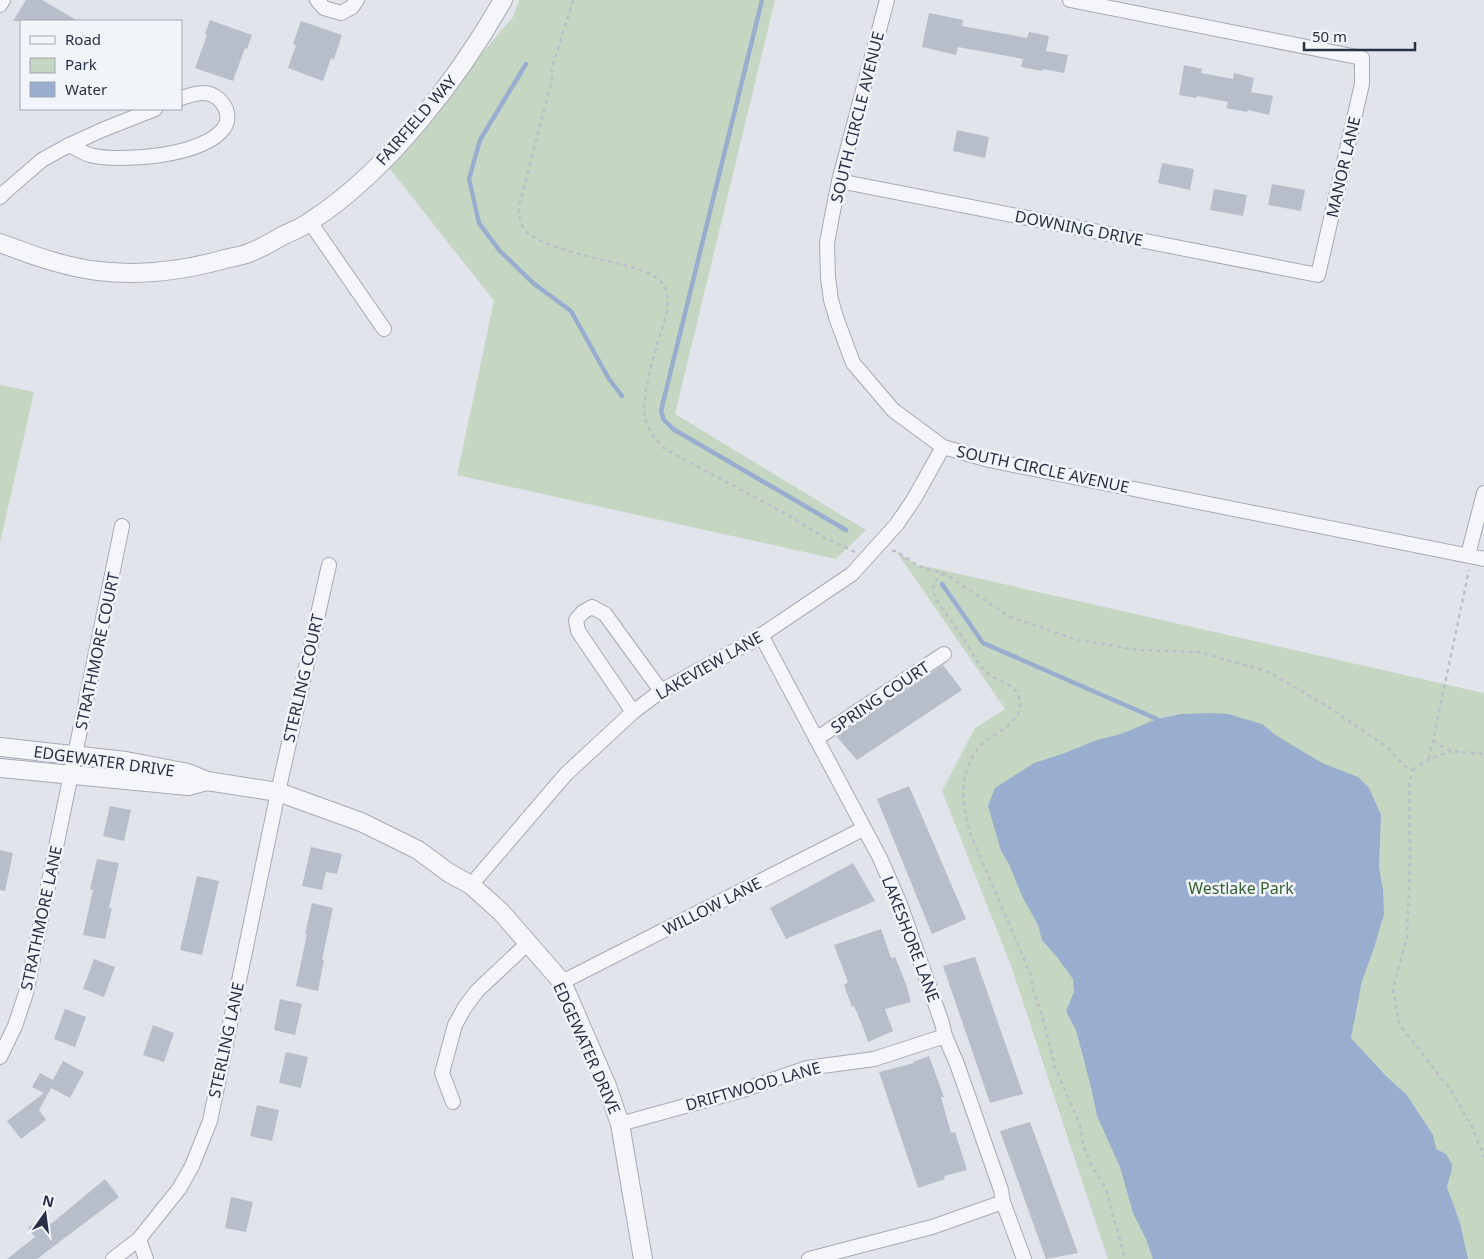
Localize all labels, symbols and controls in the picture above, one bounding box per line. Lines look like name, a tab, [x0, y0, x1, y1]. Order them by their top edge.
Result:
legend	[20, 20, 182, 110]
scale bar	[1304, 20, 1415, 52]
text: 50 m	[1312, 26, 1347, 46]
text: Road	[65, 29, 101, 49]
street label: SOUTH CIRCLE AVENUE	[825, 29, 889, 205]
text: Park	[65, 54, 97, 74]
street label: FAIRFIELD WAY	[371, 69, 462, 170]
text: Water	[65, 79, 107, 99]
street label: MANOR LANE	[1321, 114, 1365, 220]
street label: DOWNING DRIVE	[1013, 205, 1145, 251]
street label: SOUTH CIRCLE AVENUE	[955, 440, 1131, 498]
street label: STRATHMORE COURT	[70, 570, 124, 732]
street label: STERLING COURT	[278, 612, 328, 744]
street label: LAKEVIEW LANE	[652, 625, 766, 705]
street label: SPRING COURT	[826, 656, 934, 738]
street label: EDGEWATER DRIVE	[32, 740, 176, 782]
street label: STRATHMORE LANE	[15, 844, 67, 992]
street label: WILLOW LANE	[659, 872, 765, 940]
street label: LAKESHORE LANE	[877, 873, 945, 1005]
park label: Westlake Park	[1188, 877, 1294, 899]
street label: EDGEWATER DRIVE	[548, 979, 626, 1117]
street label: STERLING LANE	[203, 980, 249, 1100]
street label: DRIFTWOOD LANE	[683, 1056, 823, 1116]
north arrow	[20, 1189, 70, 1239]
text: N	[40, 1190, 56, 1211]

